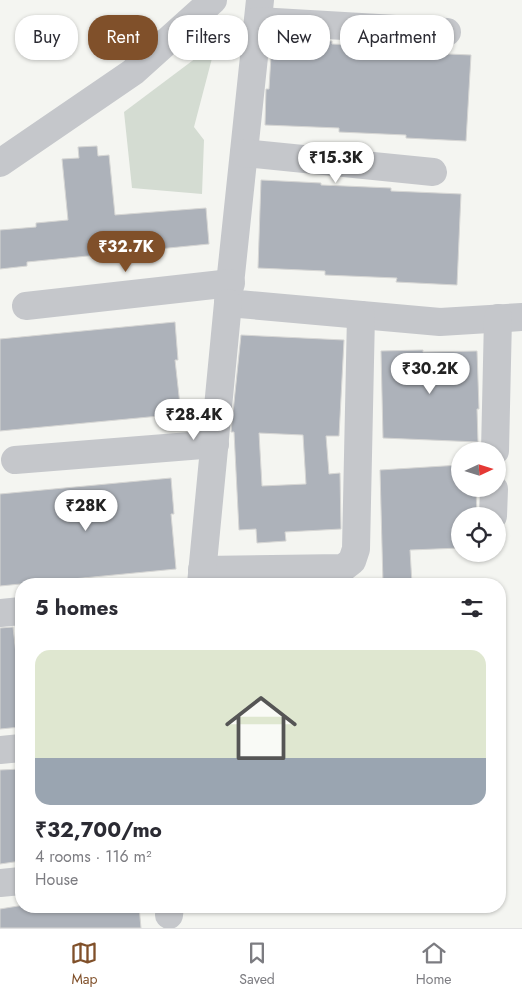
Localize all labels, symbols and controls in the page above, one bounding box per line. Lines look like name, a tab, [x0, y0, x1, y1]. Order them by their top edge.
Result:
chip: Buy	[15, 15, 78, 60]
chip: Rent	[88, 15, 158, 60]
chip: Filters	[168, 15, 248, 60]
chip: New	[258, 15, 330, 60]
chip: Apartment	[340, 15, 454, 60]
pin: ₹15.3K	[295, 142, 377, 184]
text: ₹15.3K	[309, 146, 363, 169]
pin: ₹32.7K	[85, 230, 167, 273]
text: ₹32.7K	[98, 235, 154, 258]
pin: ₹30.2K	[389, 352, 471, 395]
text: ₹30.2K	[402, 357, 458, 380]
pin: ₹28.4K	[153, 398, 235, 441]
text: ₹28.4K	[166, 403, 222, 426]
north arrow	[451, 442, 506, 498]
map controls	[451, 442, 506, 562]
pin: ₹28K	[56, 490, 116, 532]
text: ₹28K	[66, 494, 106, 517]
button: locate	[451, 507, 506, 562]
text: 5 homes	[35, 593, 118, 623]
icon: filters	[458, 594, 486, 622]
icon: home	[216, 683, 306, 773]
text: ₹32,700/mo	[35, 815, 162, 845]
text: 4 rooms · 116 m²	[35, 845, 152, 868]
text: House	[35, 868, 78, 891]
tab: Map	[70, 939, 98, 989]
tab: Saved	[239, 939, 275, 989]
tab: Home	[416, 939, 452, 989]

